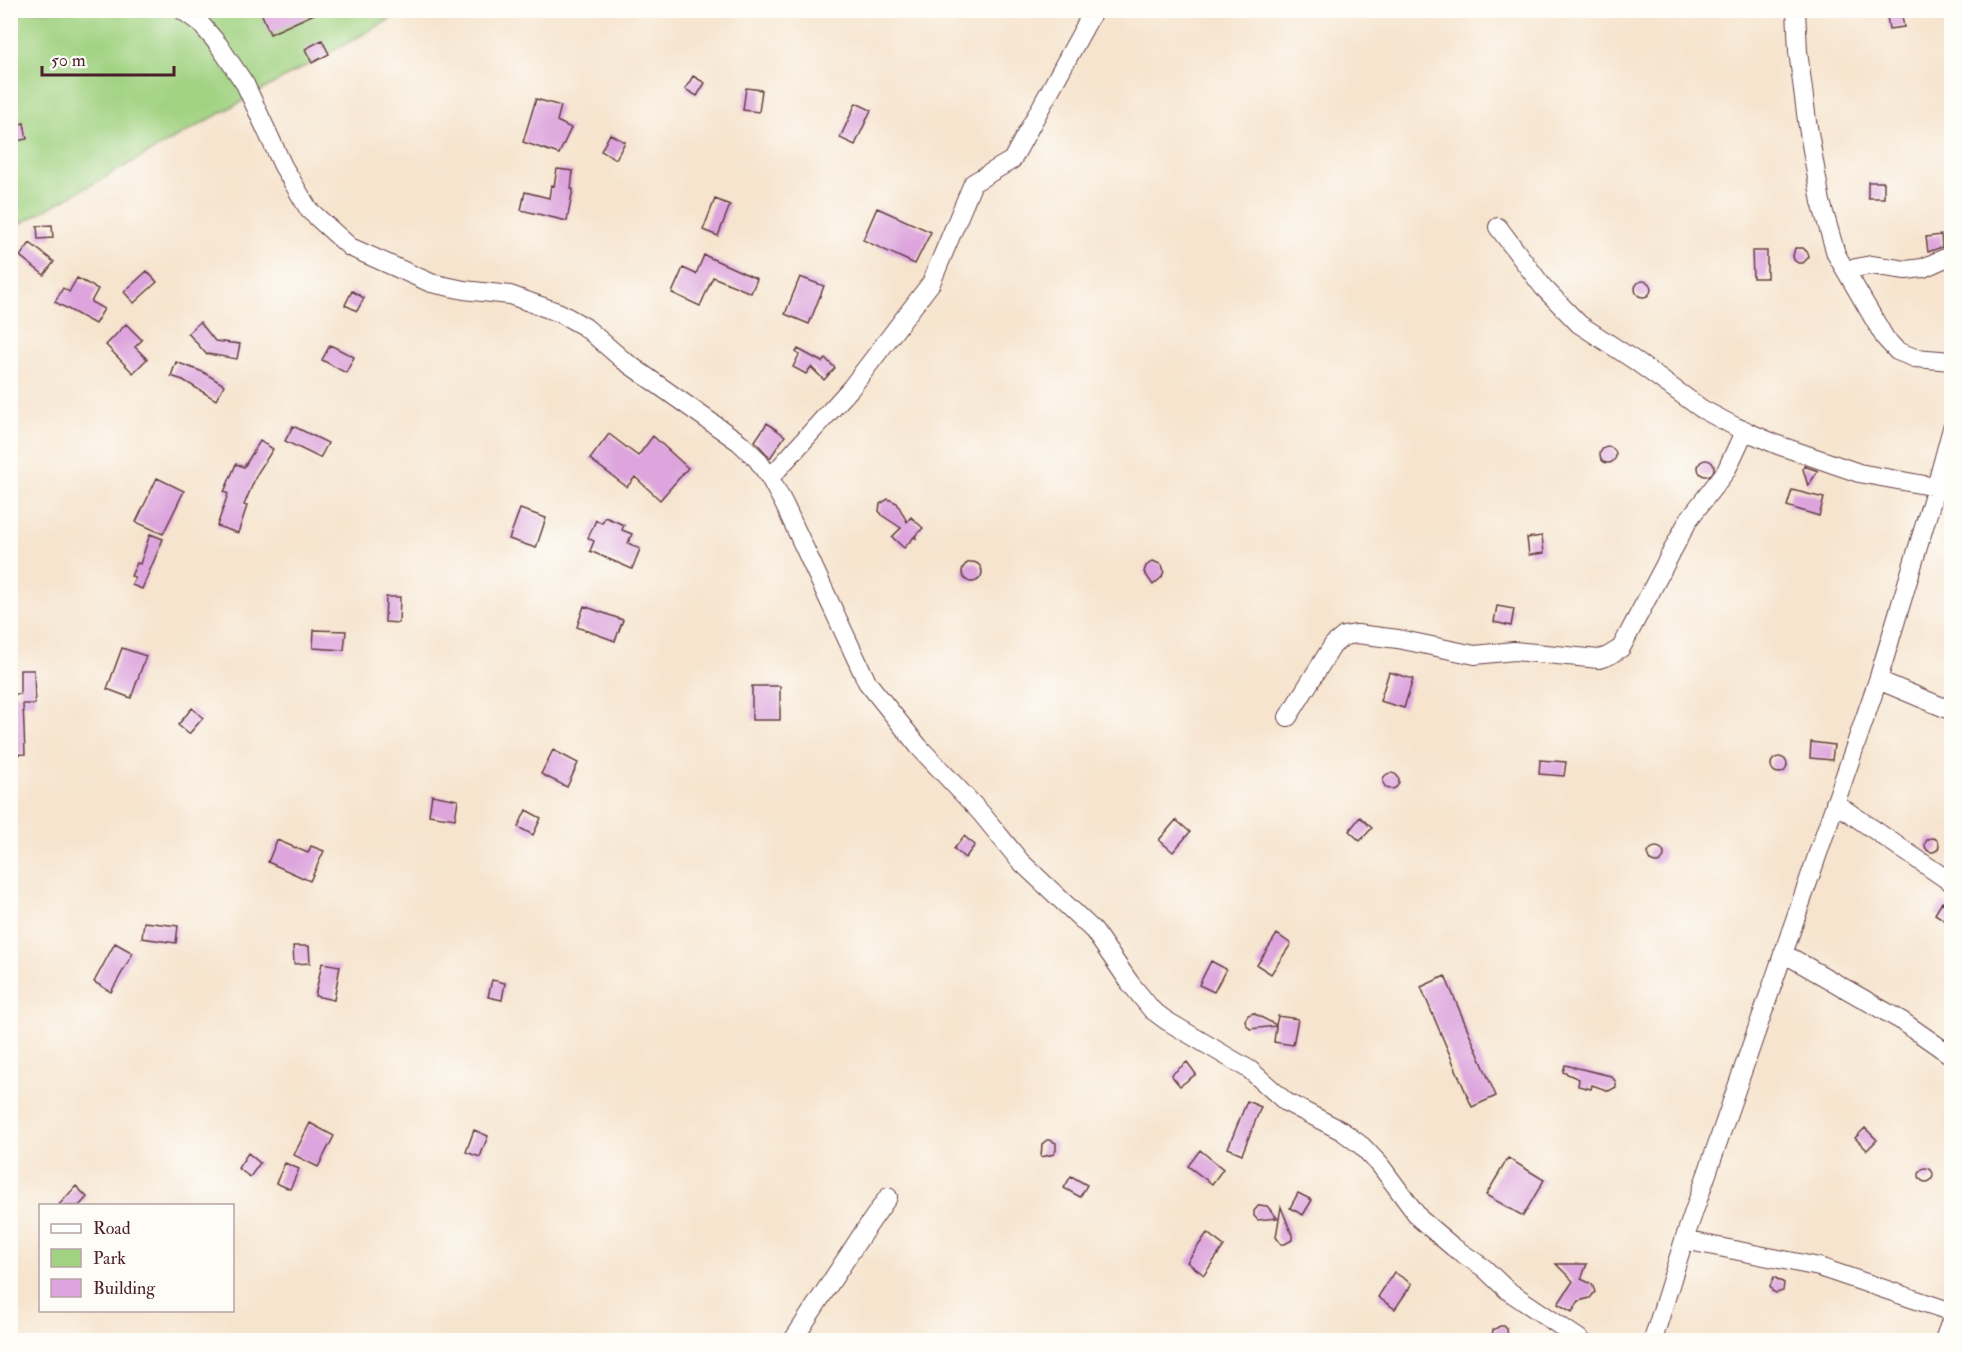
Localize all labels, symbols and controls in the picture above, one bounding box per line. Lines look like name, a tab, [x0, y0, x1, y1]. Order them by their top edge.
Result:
scale bar	[42, 39, 174, 77]
text: 50 m	[51, 49, 86, 72]
legend	[39, 1204, 234, 1312]
text: Road	[93, 1217, 131, 1240]
text: Park	[93, 1247, 126, 1270]
text: Building	[93, 1277, 156, 1300]

